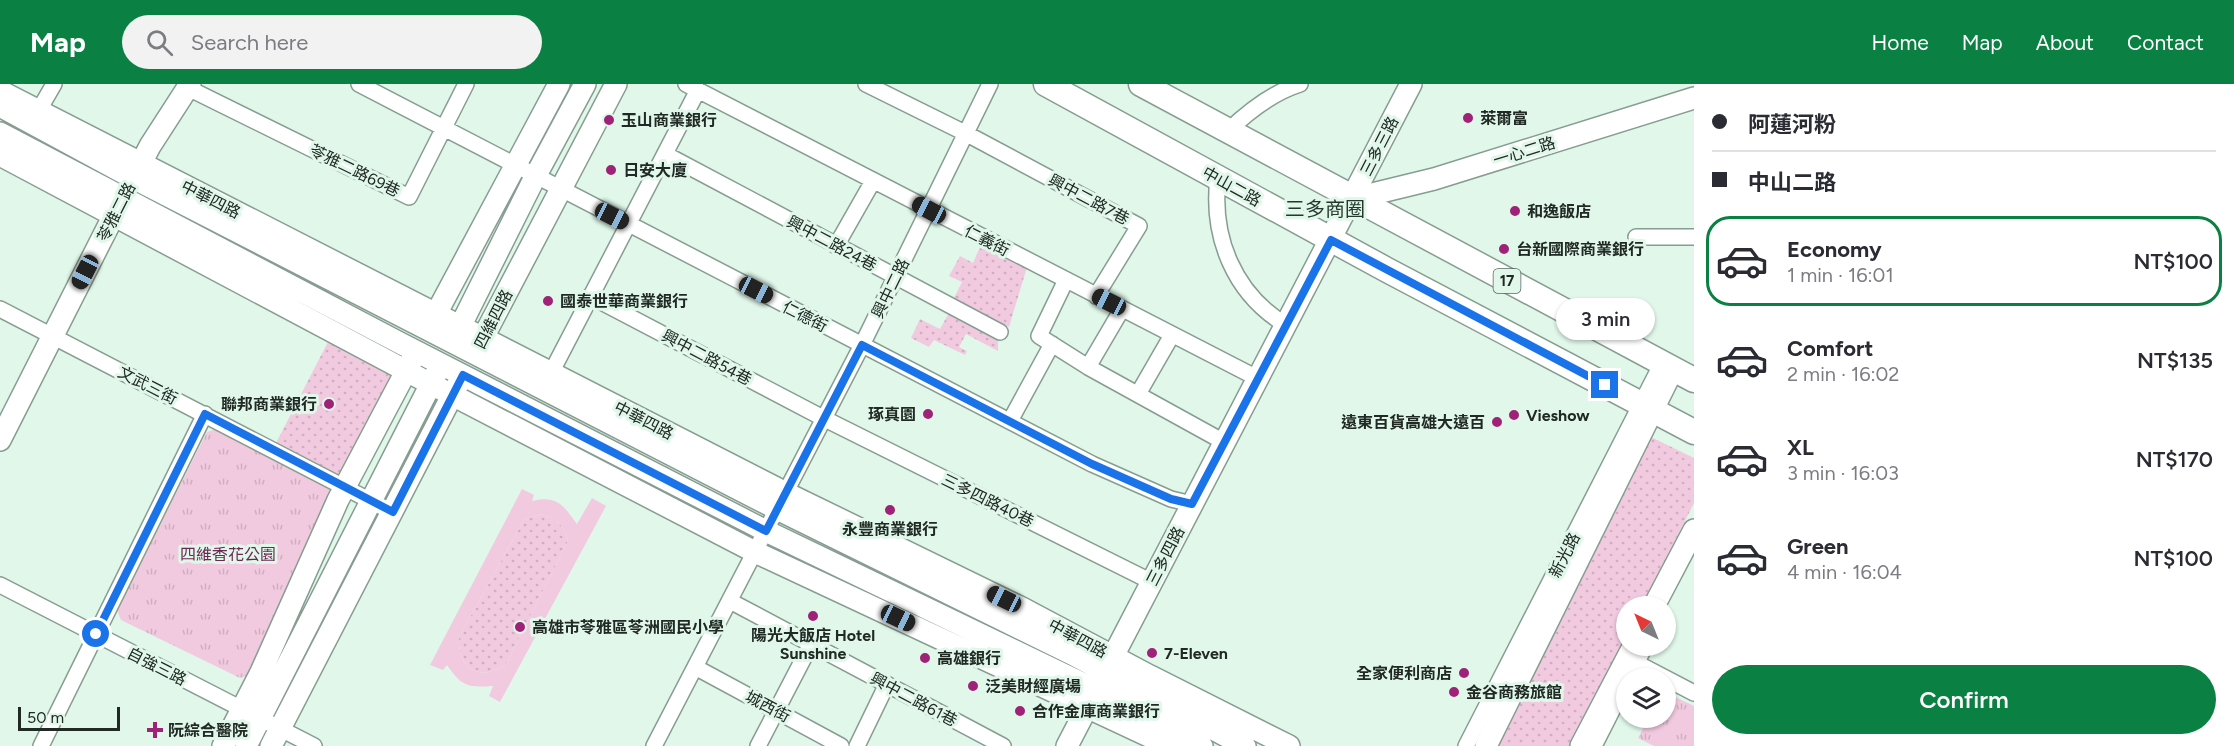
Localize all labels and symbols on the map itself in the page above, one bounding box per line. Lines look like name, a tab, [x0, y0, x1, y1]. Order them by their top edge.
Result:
place label: 萊爾富	[1480, 109, 1528, 128]
place label: 玉山商業銀行	[621, 111, 717, 130]
marker: 萊爾富	[1461, 111, 1475, 125]
marker: 玉山商業銀行	[602, 113, 616, 127]
street label: 三多三路	[1356, 113, 1402, 179]
street label: 一心二路	[1491, 133, 1558, 170]
street label: 苓雅二路69巷	[307, 140, 403, 200]
place label: 日安大廈	[623, 161, 687, 180]
marker: 日安大廈	[604, 163, 618, 177]
street label: 中山二路	[1199, 163, 1264, 210]
street label: 興中二路7巷	[1045, 170, 1132, 229]
street label: 中華四路	[178, 176, 244, 222]
street label: 苓雅二路	[93, 179, 139, 245]
car	[909, 194, 949, 226]
district label: 三多商圈	[1285, 197, 1365, 221]
car	[592, 200, 632, 232]
place label: 和逸飯店	[1527, 202, 1591, 221]
marker: 和逸飯店	[1508, 204, 1522, 218]
street label: 興中二路24巷	[784, 212, 880, 275]
street label: 仁義街	[961, 221, 1012, 260]
place label: 台新國際商業銀行	[1516, 240, 1644, 259]
marker: 台新國際商業銀行	[1497, 242, 1511, 256]
car	[69, 252, 101, 292]
street label: 興中二路	[868, 255, 913, 321]
road number: 17	[1494, 269, 1520, 293]
car	[736, 274, 776, 306]
street label: 四維四路	[470, 286, 516, 352]
car	[1089, 286, 1129, 318]
place label: 國泰世華商業銀行	[560, 292, 688, 311]
marker: 國泰世華商業銀行	[541, 294, 555, 308]
street label: 仁德街	[779, 297, 830, 336]
callout: 3 min	[1556, 298, 1654, 340]
street label: 興中二路54巷	[659, 326, 755, 389]
street label: 文武三街	[115, 362, 181, 408]
route end	[1591, 371, 1618, 398]
place label: 聯邦商業銀行	[221, 395, 317, 414]
marker: 聯邦商業銀行	[322, 397, 336, 411]
street label: 中華四路	[611, 397, 677, 443]
place label: 琢真園	[868, 405, 916, 424]
place label: Vieshow	[1526, 406, 1590, 425]
marker: 琢真園	[921, 407, 935, 421]
marker: Vieshow	[1507, 408, 1521, 422]
place label: 遠東百貨高雄大遠百	[1341, 413, 1485, 432]
marker: 遠東百貨高雄大遠百	[1490, 415, 1504, 429]
street label: 三多四路40巷	[939, 470, 1037, 531]
marker: 永豐商業銀行	[883, 503, 897, 517]
place label: 永豐商業銀行	[842, 520, 938, 539]
street label: 三多四路	[1142, 523, 1188, 589]
street label: 新光路	[1545, 530, 1584, 581]
park label: 四維香花公園	[180, 545, 276, 564]
car	[984, 583, 1024, 615]
north arrow	[1616, 596, 1676, 656]
car	[878, 602, 918, 634]
marker: 陽光大飯店 Hotel Sunshine	[806, 609, 820, 623]
street label: 中華四路	[1045, 615, 1110, 662]
place label: 高雄市苓雅區苓洲國民小學	[532, 618, 724, 637]
route start	[82, 620, 109, 647]
marker: 高雄市苓雅區苓洲國民小學	[513, 620, 527, 634]
place label: 陽光大飯店 Hotel Sunshine	[751, 626, 875, 663]
street label: 自強三路	[124, 643, 190, 689]
place label: 7-Eleven	[1164, 644, 1228, 663]
marker: 7-Eleven	[1145, 646, 1159, 660]
place label: 高雄銀行	[937, 649, 1001, 668]
marker: 高雄銀行	[918, 651, 932, 665]
place label: 全家便利商店	[1356, 664, 1452, 683]
marker: 全家便利商店	[1457, 666, 1471, 680]
street label: 興中二路61巷	[867, 669, 960, 730]
place label: 泛美財經廣場	[985, 677, 1081, 696]
marker: 泛美財經廣場	[966, 679, 980, 693]
place label: 金谷商務旅館	[1466, 683, 1562, 702]
marker: 金谷商務旅館	[1447, 685, 1461, 699]
street label: 城西街	[742, 687, 793, 726]
place label: 合作金庫商業銀行	[1032, 702, 1160, 721]
scale bar	[18, 704, 120, 732]
marker: 合作金庫商業銀行	[1013, 704, 1027, 718]
marker: 阮綜合醫院	[146, 721, 164, 739]
place label: 阮綜合醫院	[168, 721, 248, 740]

